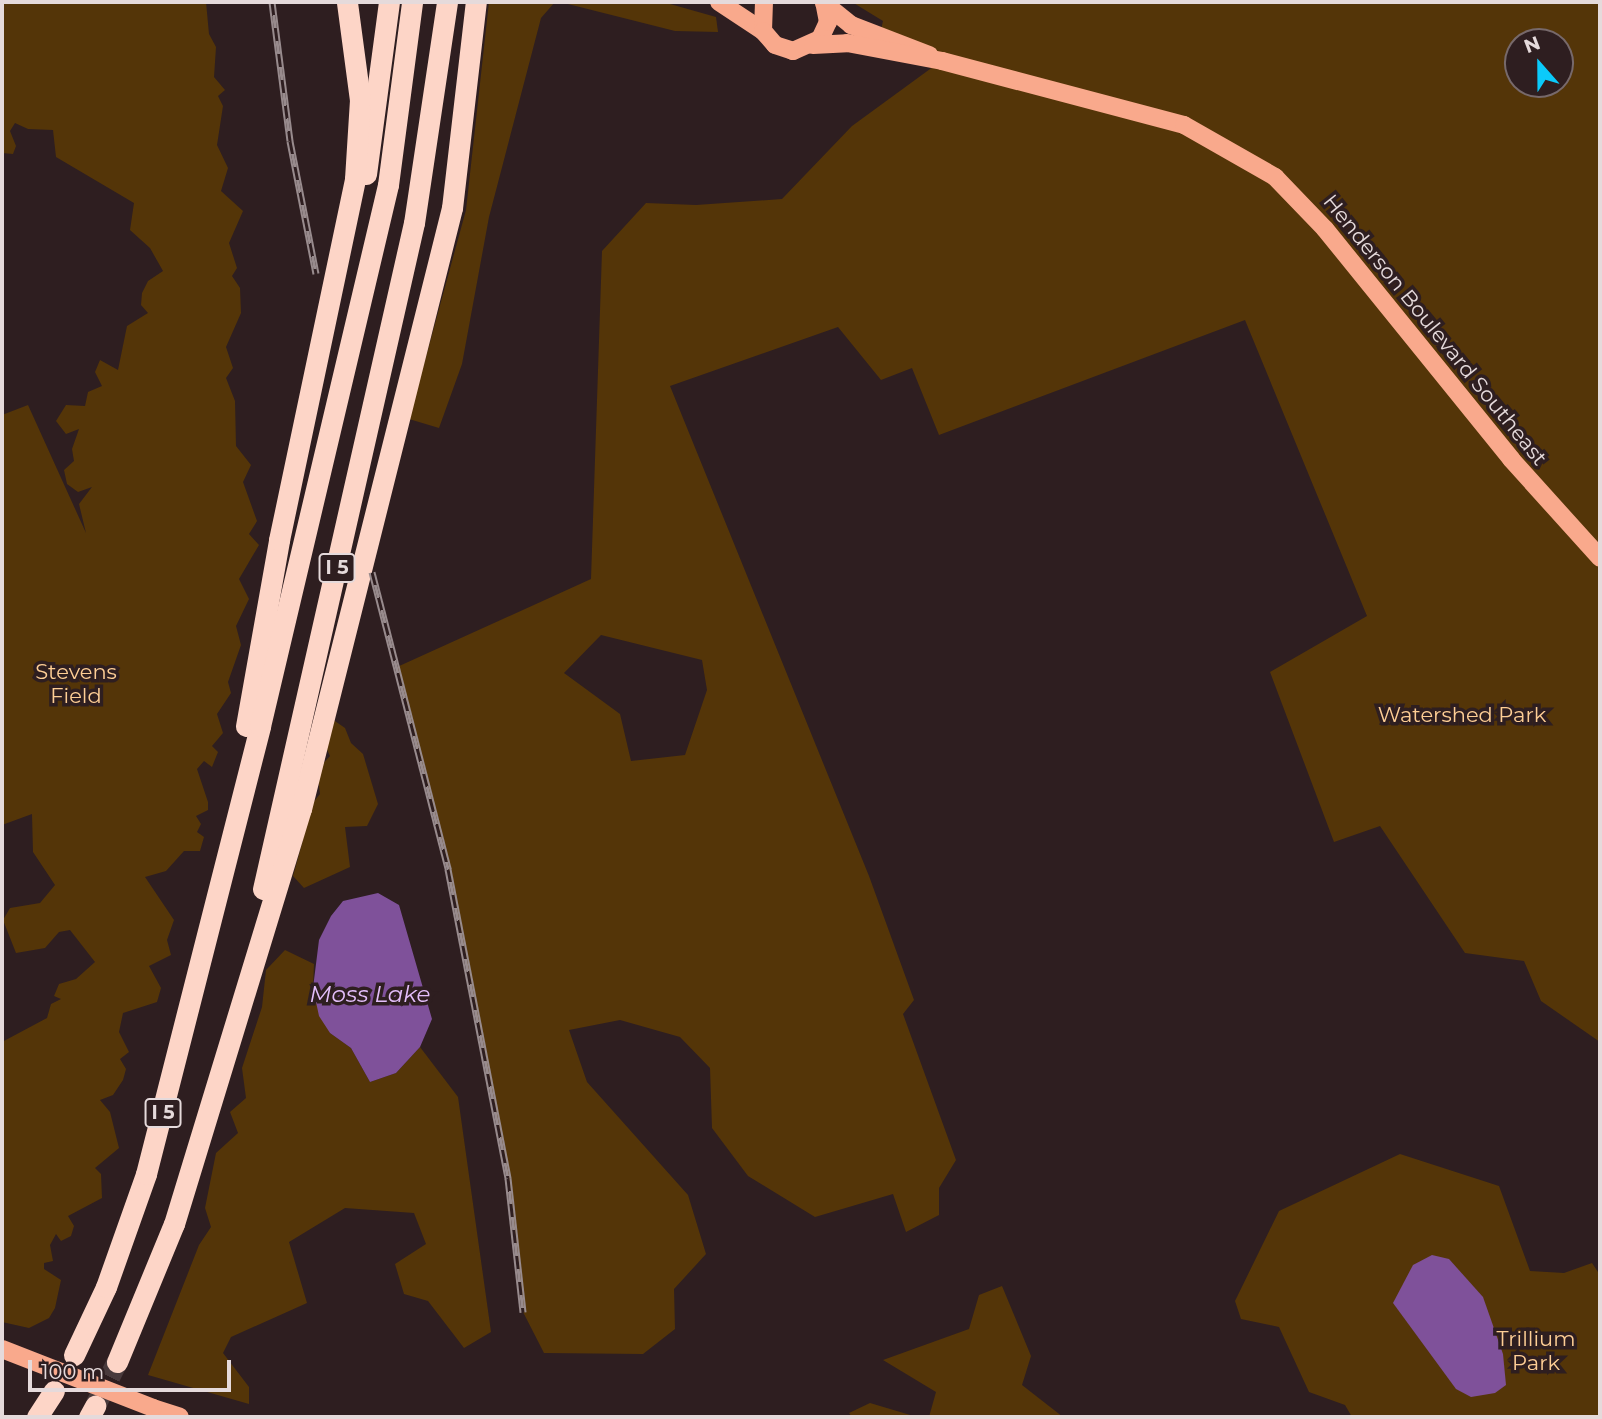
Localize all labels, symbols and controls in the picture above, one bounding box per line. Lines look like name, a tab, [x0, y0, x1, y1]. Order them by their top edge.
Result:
north arrow	[1504, 28, 1574, 98]
text: N	[1521, 31, 1543, 58]
street label: Henderson Boulevard Southeast	[1318, 189, 1552, 471]
road number: I 5	[318, 552, 356, 583]
park label: Stevens Field	[35, 659, 117, 709]
park label: Watershed Park	[1378, 702, 1546, 728]
water label: Moss Lake	[310, 980, 430, 1008]
road number: I 5	[144, 1098, 182, 1128]
park label: Trillium Park	[1496, 1326, 1576, 1376]
scale bar	[32, 1346, 234, 1390]
text: 100 m	[41, 1359, 104, 1384]

